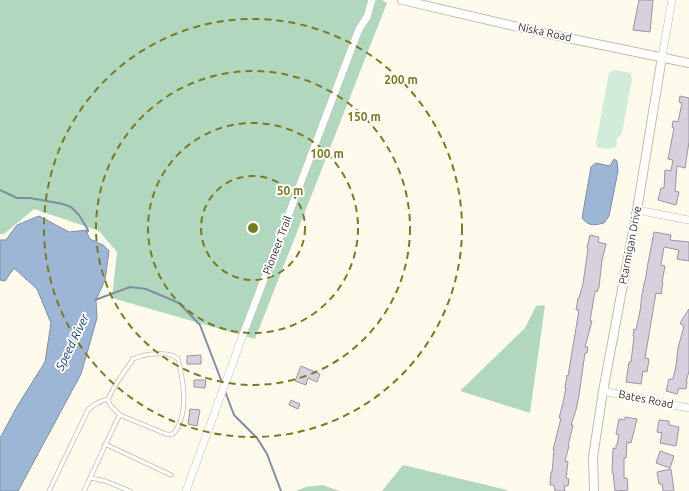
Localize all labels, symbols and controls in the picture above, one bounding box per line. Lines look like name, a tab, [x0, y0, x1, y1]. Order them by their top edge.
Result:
street label: Niska Road	[517, 20, 573, 44]
text: 200 m	[384, 73, 418, 86]
text: 150 m	[347, 110, 381, 123]
text: 100 m	[310, 147, 344, 160]
text: 50 m	[277, 184, 303, 197]
street label: Ptarmigan Drive	[617, 205, 643, 285]
street label: Pioneer Trail	[260, 214, 294, 276]
centre of rings	[246, 221, 260, 235]
water label: Speed River	[52, 312, 91, 373]
street label: Bates Road	[618, 388, 674, 410]

